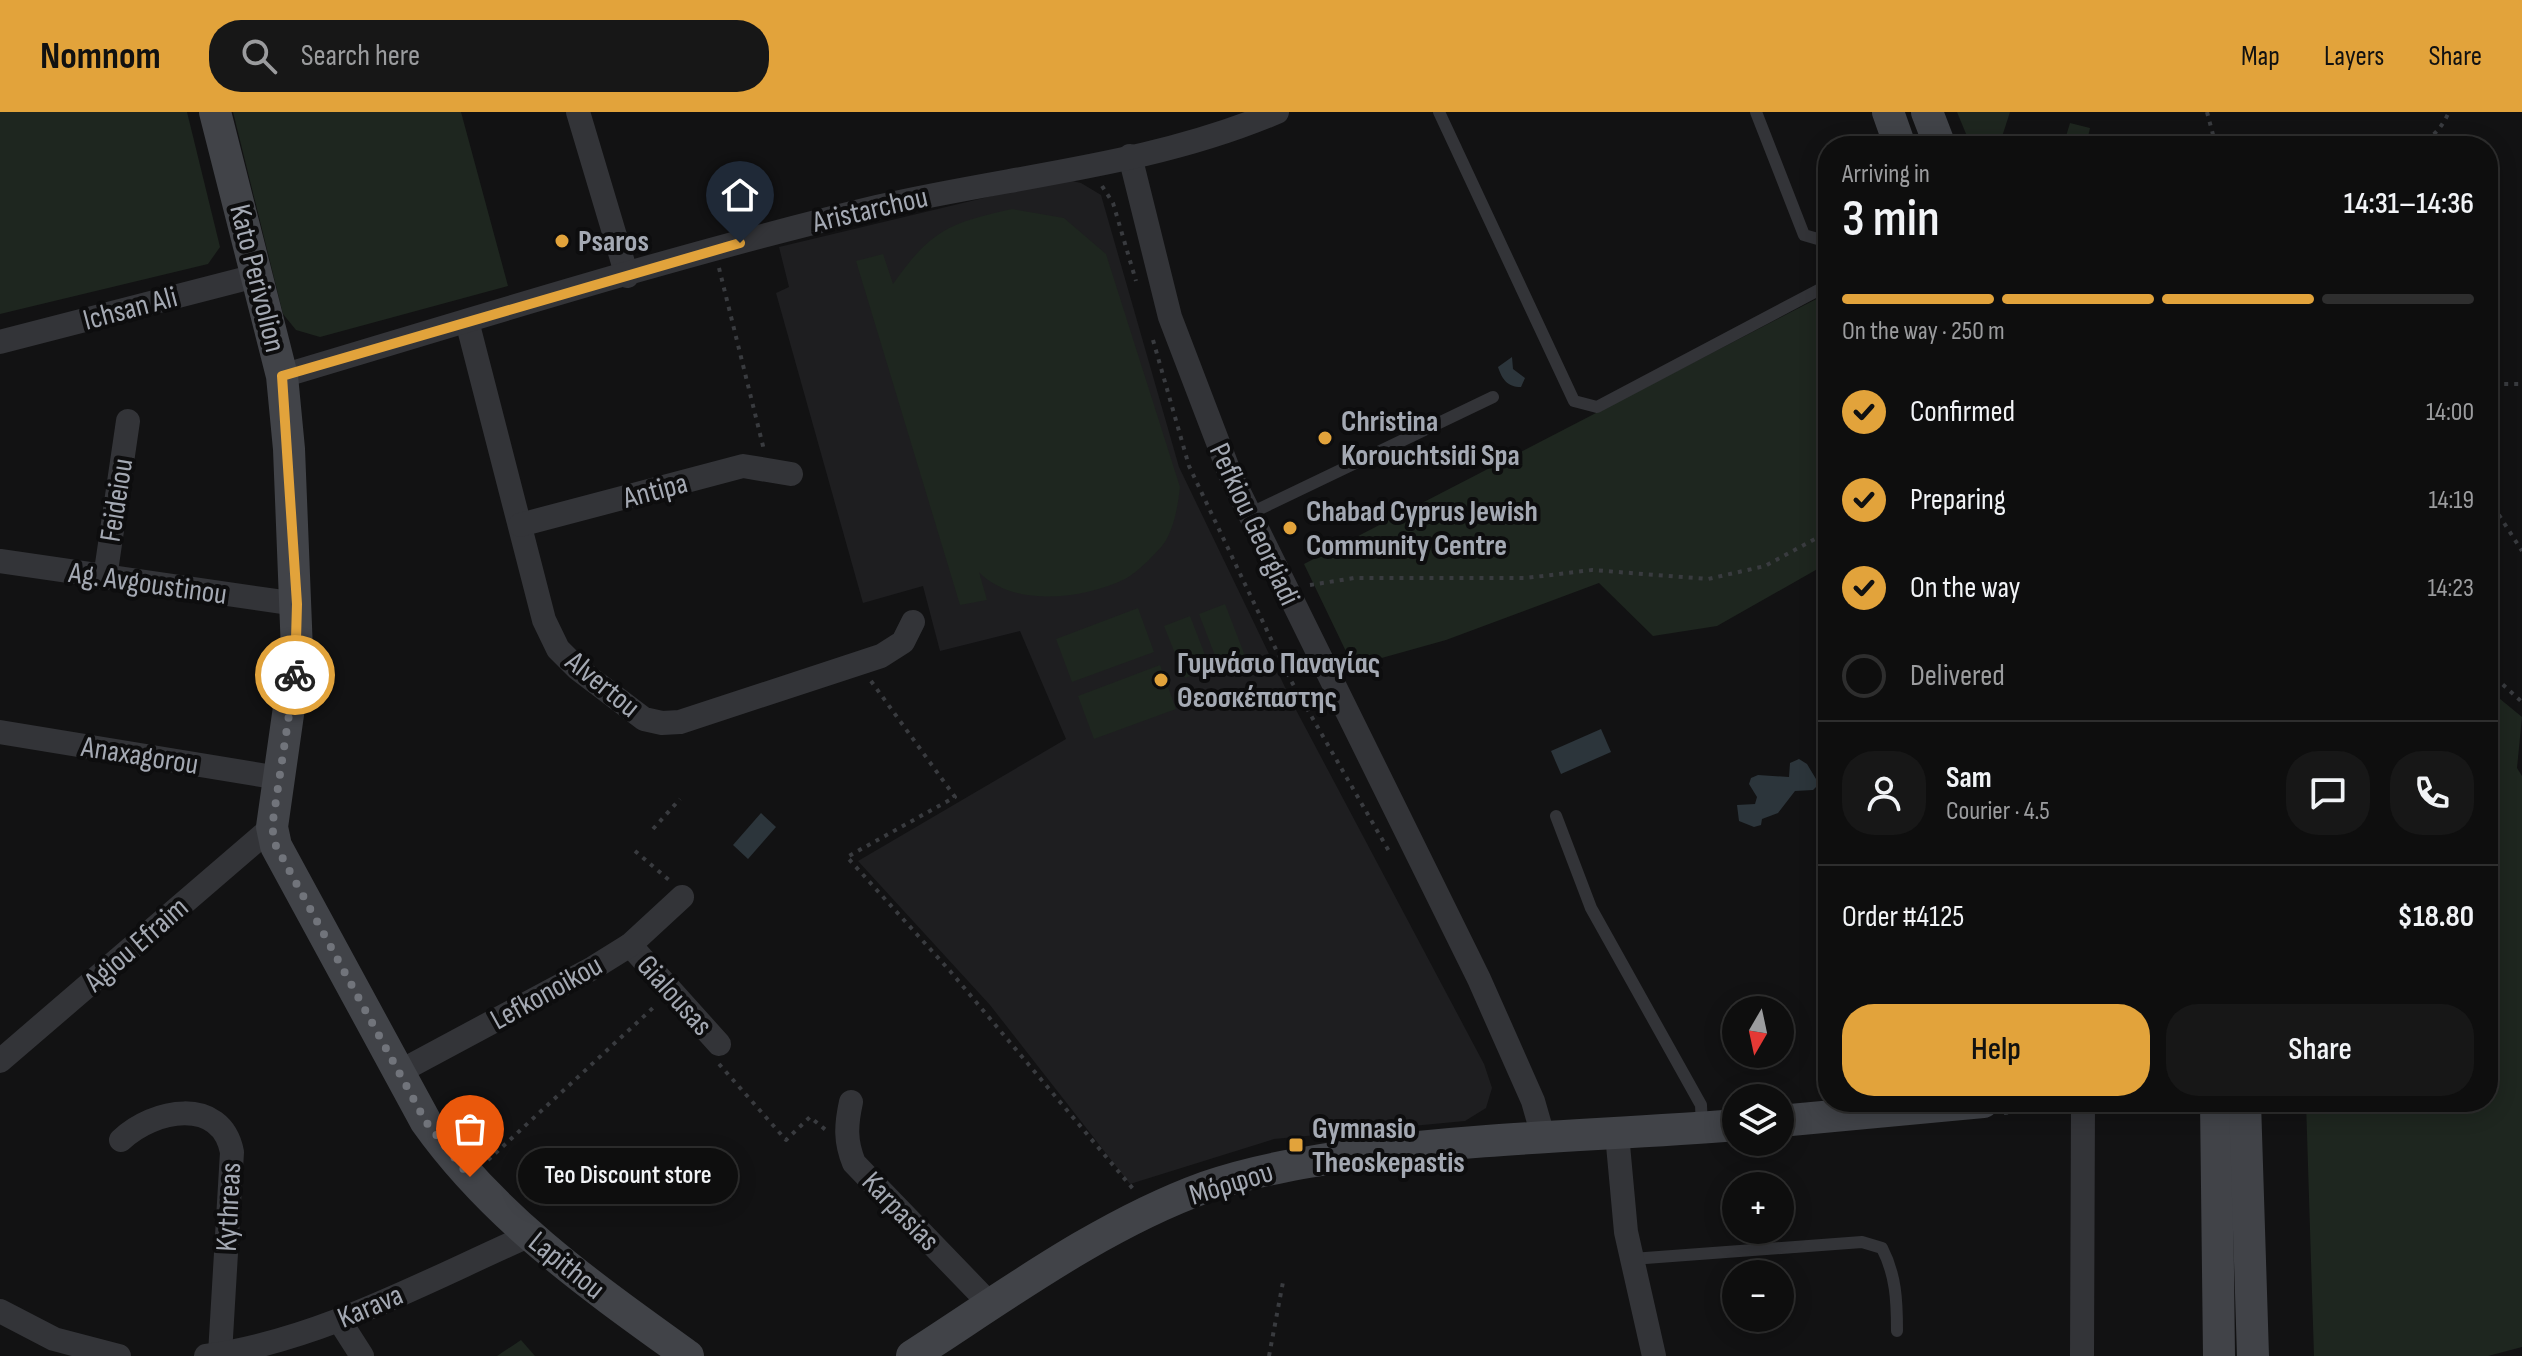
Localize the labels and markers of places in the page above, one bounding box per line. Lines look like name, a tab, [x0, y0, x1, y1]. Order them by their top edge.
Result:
pin	[706, 161, 774, 243]
place label: Psaros	[578, 224, 649, 260]
marker: Psaros	[553, 232, 571, 250]
place label: Christina Korouchtsidi Spa	[1341, 404, 1520, 474]
marker: Christina Korouchtsidi Spa	[1316, 429, 1334, 447]
place label: Chabad Cyprus Jewish Community Centre	[1306, 494, 1538, 564]
marker: Chabad Cyprus Jewish Community Centre	[1281, 519, 1299, 537]
place label: Γυμνάσιο Παναγίας Θεοσκέπαστης	[1177, 646, 1380, 716]
marker: Γυμνάσιο Παναγίας Θεοσκέπαστης	[1152, 671, 1170, 689]
pin	[436, 1095, 504, 1177]
place label: Gymnasio Theoskepastis	[1312, 1111, 1465, 1181]
marker: Gymnasio Theoskepastis	[1287, 1136, 1305, 1154]
callout: Teo Discount store	[518, 1149, 738, 1205]

